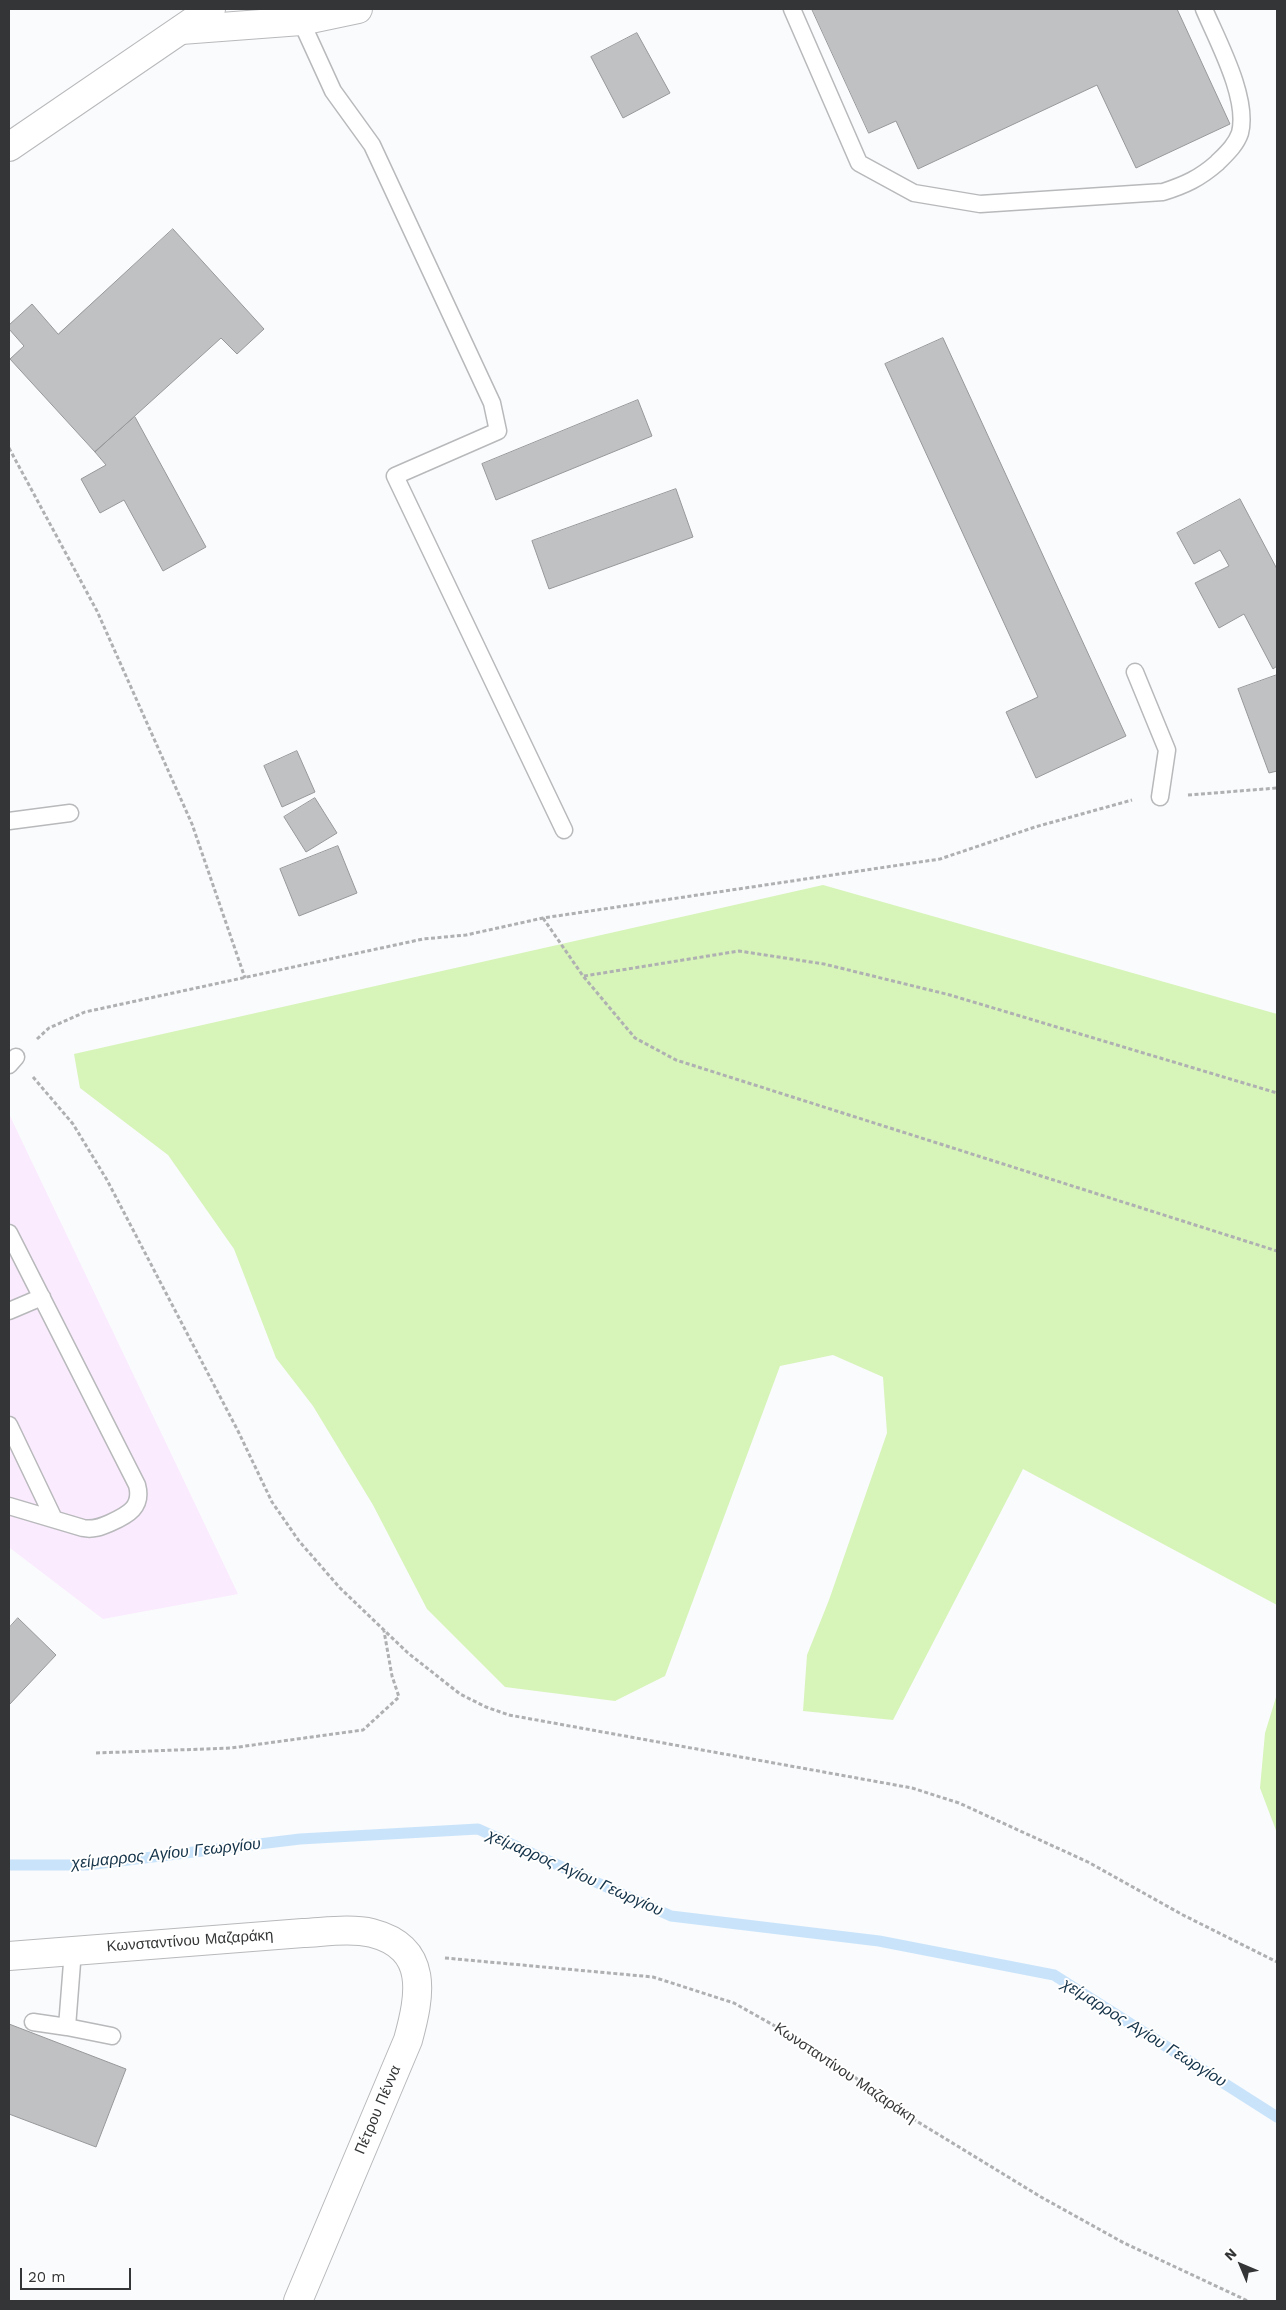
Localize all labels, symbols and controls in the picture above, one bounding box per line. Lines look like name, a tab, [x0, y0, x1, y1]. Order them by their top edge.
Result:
water label: χείμαρρος Αγίου Γεωργίου	[484, 1825, 666, 1921]
water label: χείμαρρος Αγίου Γεωργίου	[70, 1834, 262, 1874]
street label: Κωνσταντίνου Μαζαράκη	[106, 1926, 274, 1956]
water label: χείμαρρος Αγίου Γεωργίου	[1058, 1974, 1230, 2092]
street label: Κωνσταντίνου Μαζαράκη	[771, 2019, 919, 2127]
street label: Πέτρου Πέννα	[351, 2063, 405, 2157]
north arrow	[1216, 2240, 1266, 2290]
text: N	[1221, 2245, 1240, 2264]
scale bar	[22, 2258, 134, 2290]
text: 20 m	[28, 2268, 66, 2286]

